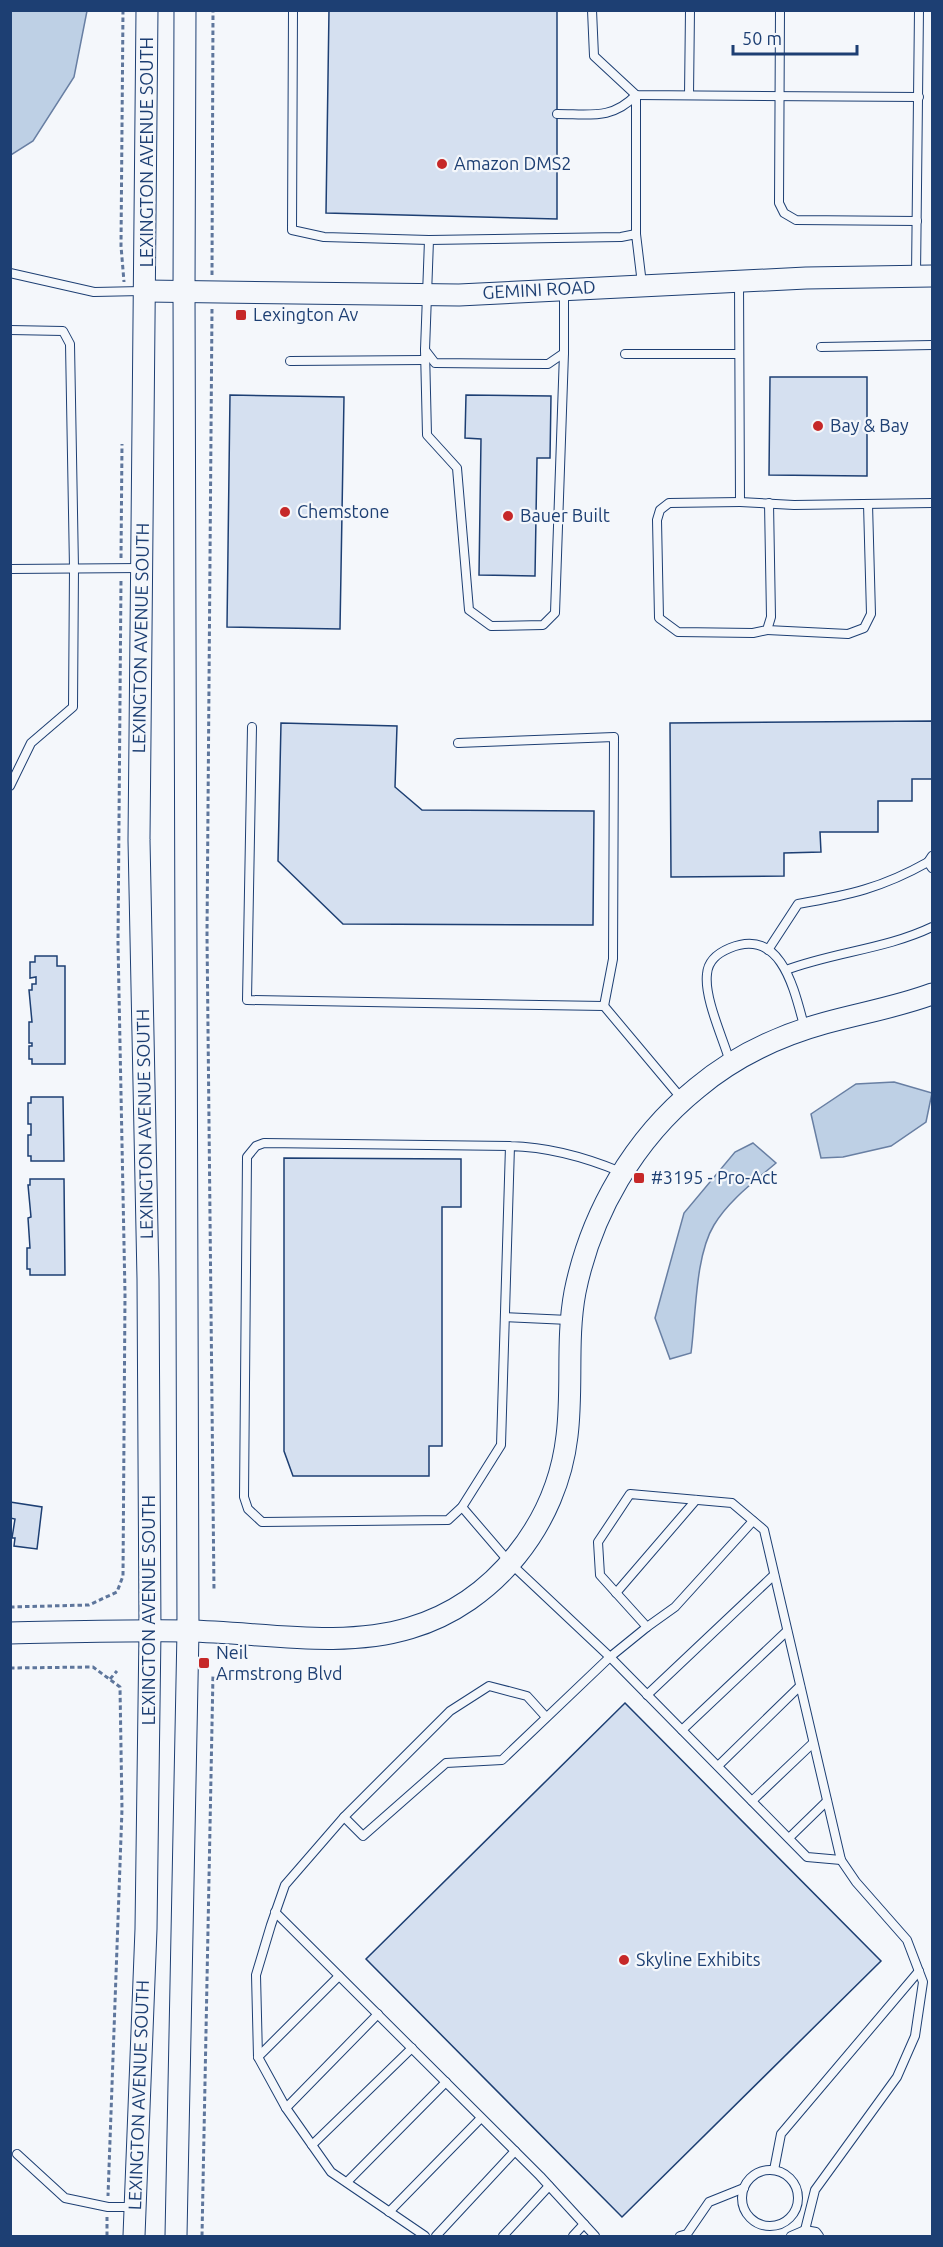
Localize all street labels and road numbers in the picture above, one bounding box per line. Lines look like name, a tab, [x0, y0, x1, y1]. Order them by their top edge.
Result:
street label: LEXINGTON AVENUE SOUTH	[136, 37, 156, 267]
street label: GEMINI ROAD	[482, 276, 596, 302]
street label: LEXINGTON AVENUE SOUTH	[128, 523, 152, 753]
street label: LEXINGTON AVENUE SOUTH	[132, 1009, 156, 1239]
street label: LEXINGTON AVENUE SOUTH	[138, 1495, 158, 1725]
street label: LEXINGTON AVENUE SOUTH	[124, 1980, 152, 2210]

